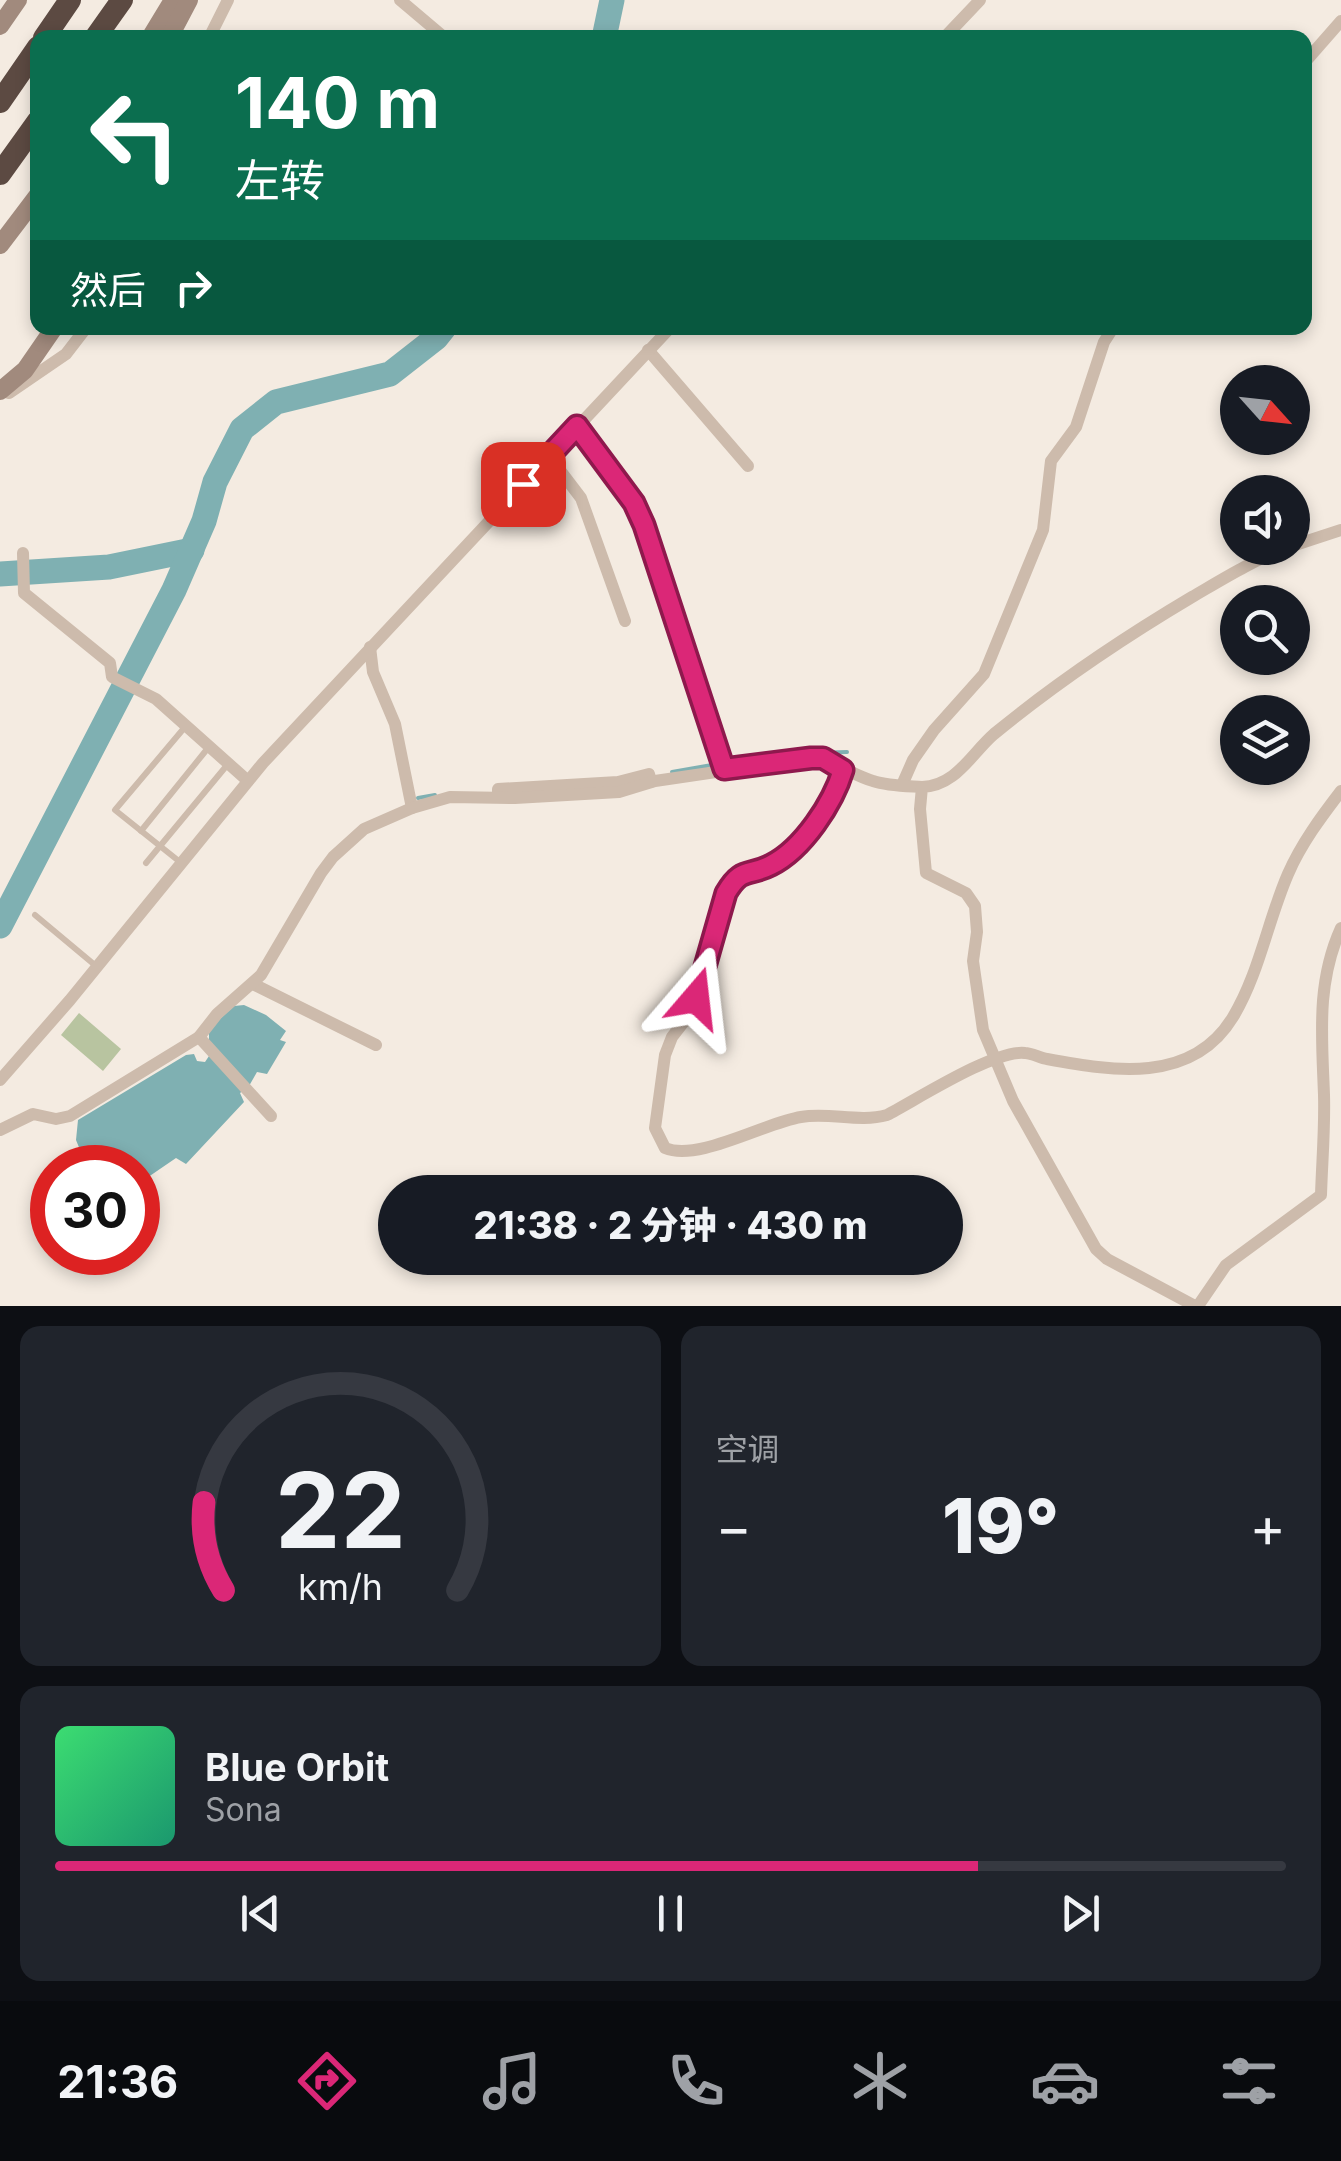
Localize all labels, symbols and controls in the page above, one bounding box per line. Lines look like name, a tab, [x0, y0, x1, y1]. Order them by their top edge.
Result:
text: 140 m	[235, 60, 440, 145]
icon: left	[70, 70, 200, 200]
text: 左转	[235, 153, 325, 208]
icon: right	[166, 260, 221, 315]
text: 然后	[70, 267, 146, 313]
north arrow	[1220, 365, 1310, 455]
map controls	[1220, 365, 1310, 785]
pin	[481, 442, 566, 527]
icon: arrive	[496, 457, 551, 512]
button: sound	[1220, 475, 1310, 565]
button: search	[1220, 585, 1310, 675]
button: layers	[1220, 695, 1310, 785]
position arrow	[644, 946, 748, 1050]
speed limit sign: 30	[30, 1145, 160, 1275]
text: 21:38 · 2 分钟 · 430 m	[473, 1202, 868, 1248]
text: 空调	[716, 1430, 780, 1469]
text: 22	[275, 1447, 406, 1573]
text: 19°	[942, 1480, 1059, 1571]
text: −	[716, 1494, 752, 1560]
text: +	[1250, 1494, 1286, 1560]
text: km/h	[298, 1565, 383, 1609]
text: Blue Orbit	[205, 1744, 389, 1790]
text: Sona	[205, 1790, 282, 1829]
icon: previous	[233, 1886, 288, 1941]
icon: pause	[643, 1886, 698, 1941]
icon: next	[1053, 1886, 1108, 1941]
icon: directions	[292, 2046, 362, 2116]
icon: music	[477, 2046, 547, 2116]
icon: phone	[661, 2046, 731, 2116]
icon: climate	[845, 2046, 915, 2116]
icon: car	[1030, 2046, 1100, 2116]
icon: filters	[1214, 2046, 1284, 2116]
text: 21:36	[57, 2054, 178, 2109]

